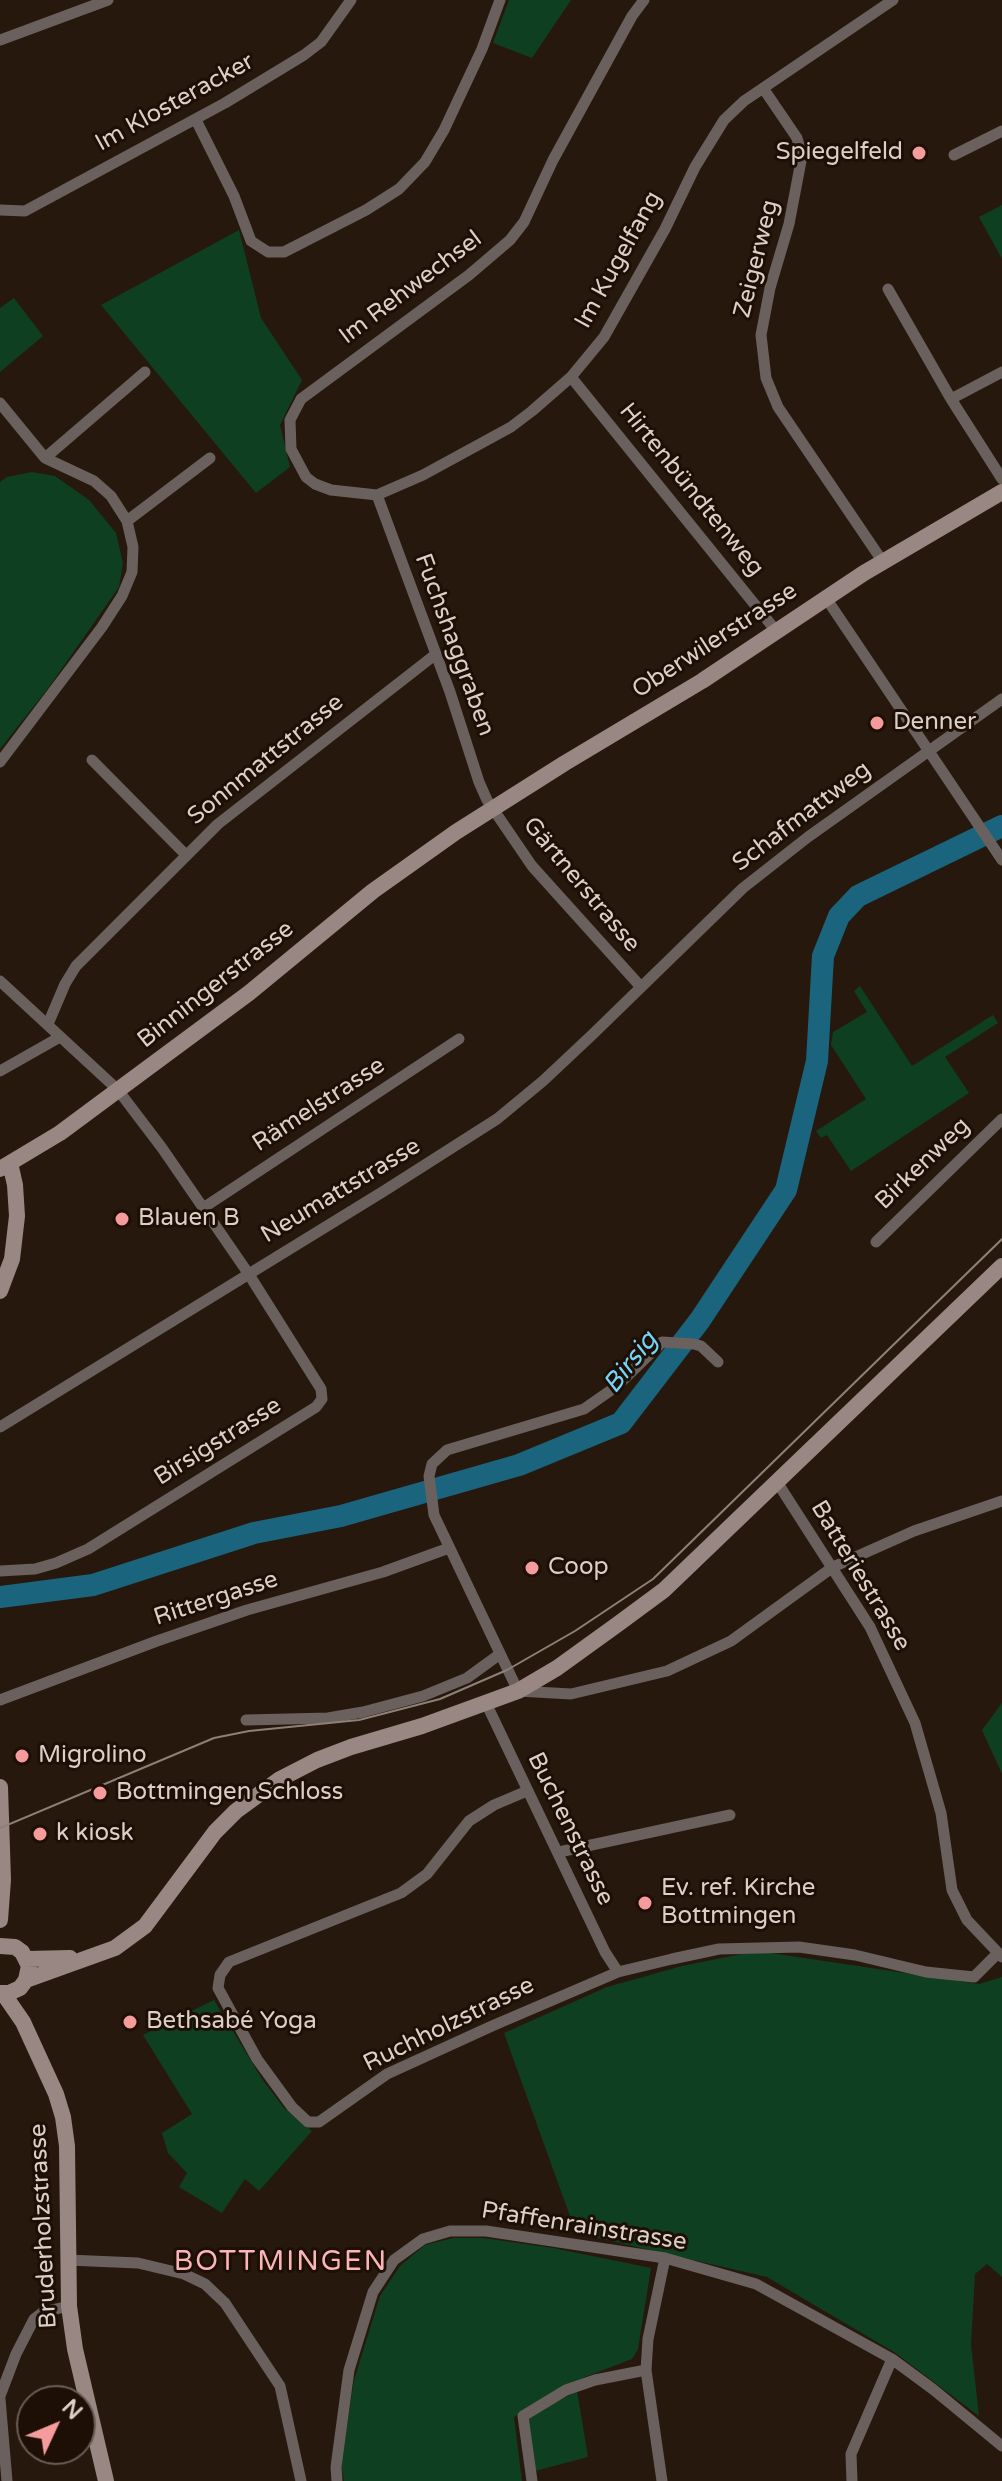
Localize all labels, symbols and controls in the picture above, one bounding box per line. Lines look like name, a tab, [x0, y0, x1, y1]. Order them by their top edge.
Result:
street label: Im Klosteracker	[91, 48, 259, 158]
place label: Spiegelfeld	[776, 139, 903, 167]
marker: Spiegelfeld	[910, 144, 928, 162]
street label: Im Kugelfang	[569, 186, 669, 334]
street label: Zeigerweg	[728, 197, 786, 321]
street label: Im Rehwechsel	[334, 225, 488, 351]
street label: Hirtenbündtenweg	[612, 398, 770, 582]
street label: Fuchshaggraben	[408, 550, 500, 740]
street label: Oberwilerstrasse	[627, 577, 803, 705]
street label: Sonnmattstrasse	[182, 688, 350, 832]
place label: Denner	[893, 709, 976, 737]
marker: Denner	[868, 714, 886, 732]
street label: Schafmattweg	[727, 756, 877, 878]
street label: Gärtnerstrasse	[516, 812, 646, 958]
street label: Binningerstrasse	[132, 915, 300, 1055]
street label: Rämelstrasse	[247, 1052, 391, 1158]
street label: Birkenweg	[870, 1112, 976, 1216]
street label: Neumattstrasse	[256, 1132, 426, 1250]
place label: Blauen B	[138, 1205, 240, 1233]
marker: Blauen B	[113, 1210, 131, 1228]
water label: Birsig	[597, 1326, 665, 1400]
street label: Birsigstrasse	[149, 1392, 287, 1492]
street label: Batteriestrasse	[804, 1496, 916, 1656]
place label: Coop	[548, 1554, 609, 1582]
marker: Coop	[523, 1559, 541, 1577]
street label: Rittergasse	[150, 1565, 282, 1633]
place label: Migrolino	[38, 1742, 147, 1770]
marker: Migrolino	[13, 1747, 31, 1765]
street label: Buchenstrasse	[521, 1748, 619, 1910]
place label: Bottmingen Schloss	[116, 1779, 343, 1807]
marker: Bottmingen Schloss	[91, 1784, 109, 1802]
place label: k kiosk	[56, 1820, 134, 1848]
marker: k kiosk	[31, 1825, 49, 1843]
place label: Ev. ref. Kirche Bottmingen	[661, 1875, 815, 1931]
marker: Ev. ref. Kirche Bottmingen	[636, 1894, 654, 1912]
street label: Ruchholzstrasse	[359, 1971, 539, 2079]
place label: Bethsabé Yoga	[146, 2008, 317, 2036]
marker: Bethsabé Yoga	[121, 2013, 139, 2031]
street label: Bruderholzstrasse	[24, 2123, 64, 2329]
street label: Pfaffenrainstrasse	[479, 2197, 689, 2257]
district label: BOTTMINGEN	[174, 2246, 388, 2280]
north arrow	[16, 2385, 96, 2465]
text: N	[56, 2394, 87, 2425]

